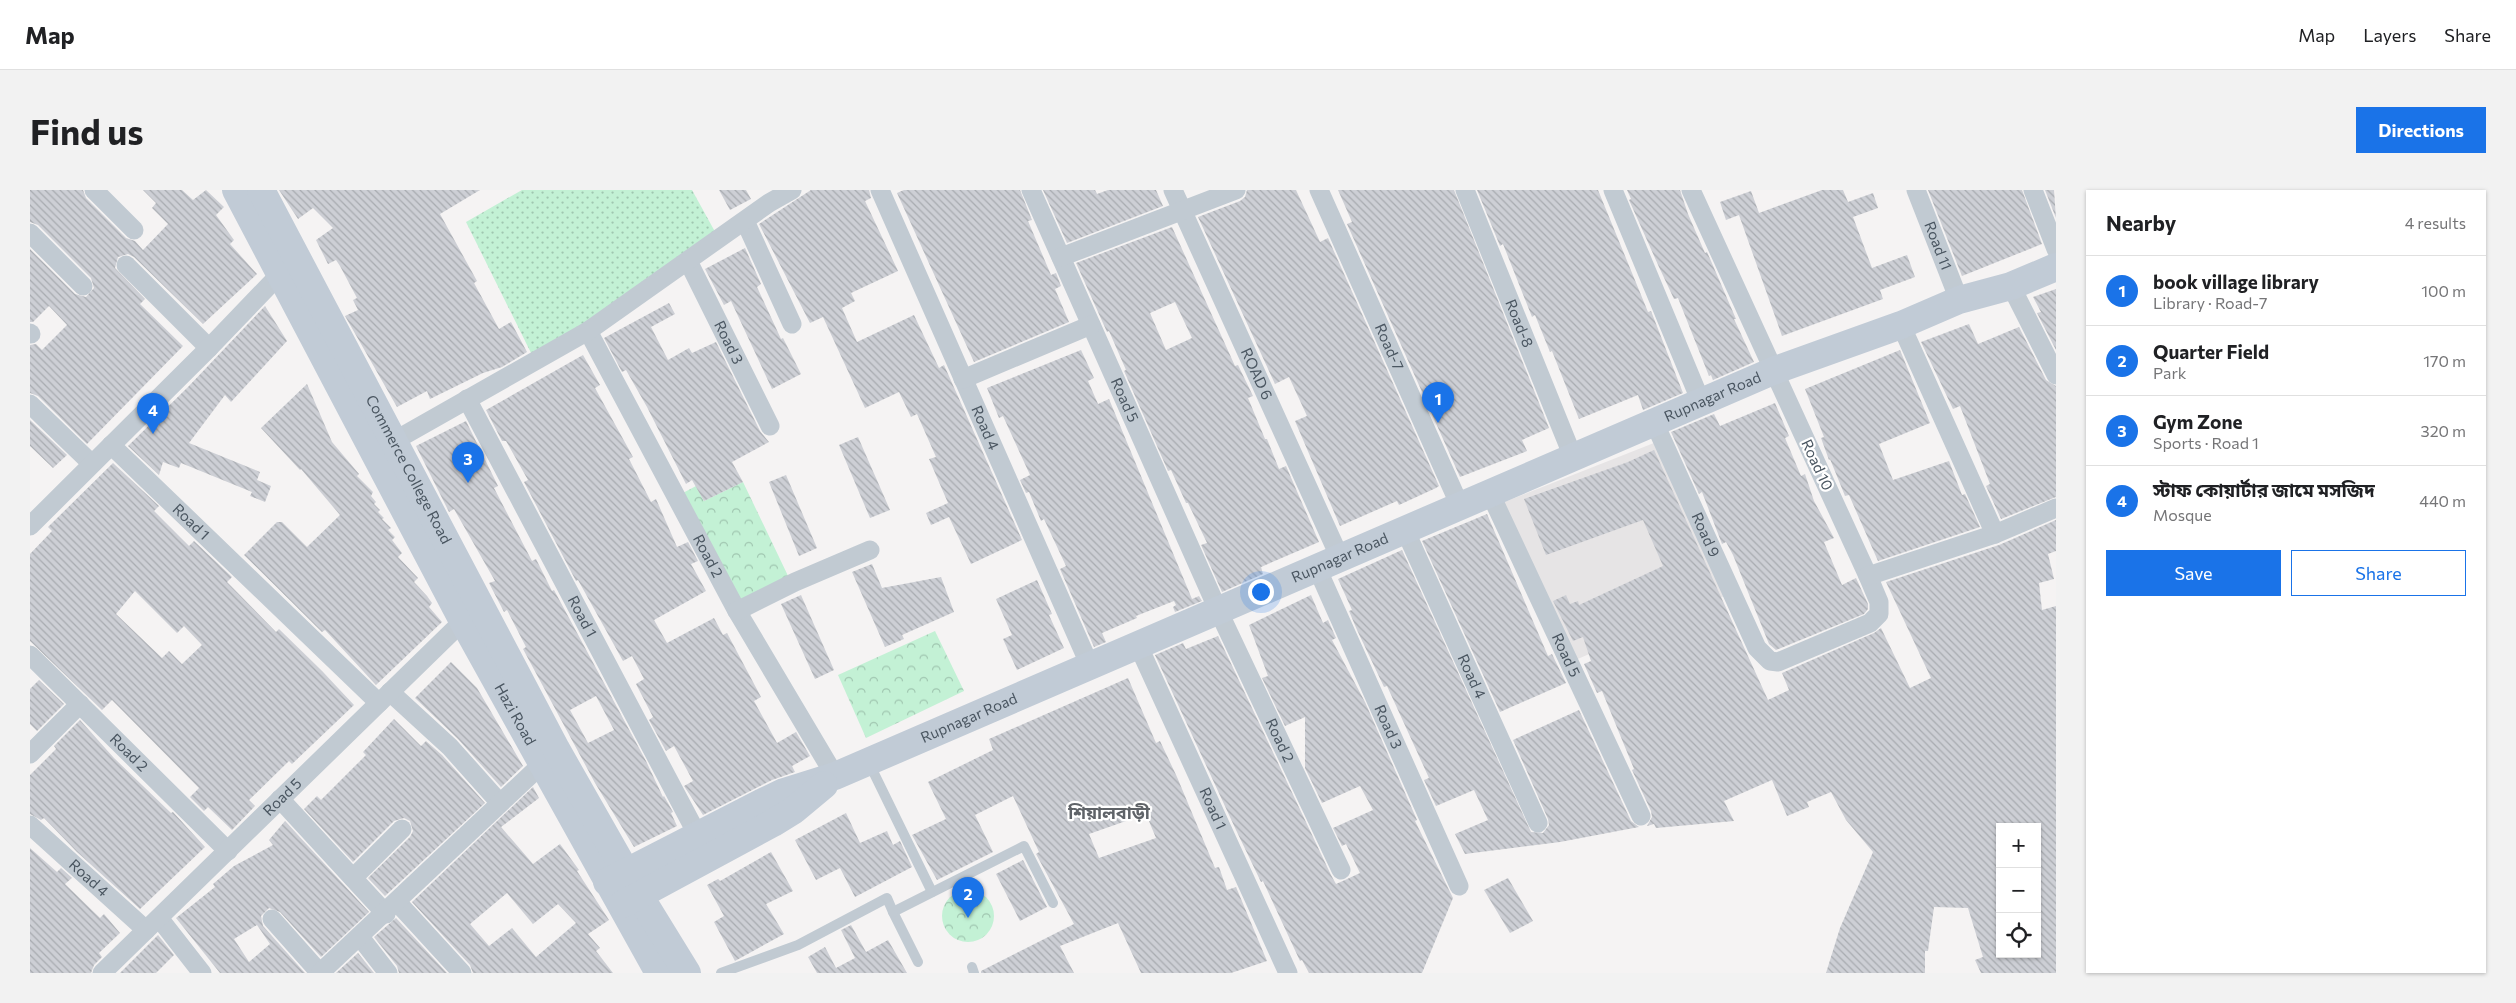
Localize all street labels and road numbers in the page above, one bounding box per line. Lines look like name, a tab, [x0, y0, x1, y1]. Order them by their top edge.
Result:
street label: Road 11	[1921, 219, 1956, 272]
street label: Road-8	[1502, 296, 1538, 350]
street label: Road 3	[711, 317, 748, 367]
street label: Road-7	[1372, 320, 1408, 373]
street label: ROAD 6	[1238, 345, 1277, 402]
street label: Rupnagar Road	[1661, 367, 1763, 425]
street label: Road 5	[1108, 375, 1143, 425]
street label: Commerce College Road	[363, 391, 456, 547]
street label: Road 4	[968, 402, 1004, 453]
street label: Road 10	[1798, 436, 1837, 493]
street label: Road 1	[169, 499, 214, 543]
street label: Road 9	[1688, 509, 1724, 560]
street label: Rupnagar Road	[1288, 528, 1391, 586]
street label: Road 2	[690, 531, 727, 580]
street label: Road 1	[565, 592, 601, 640]
street label: Road 5	[1549, 630, 1585, 680]
street label: Road 4	[1455, 651, 1490, 701]
street label: Hazi Road	[491, 680, 540, 748]
street label: Rupnagar Road	[918, 688, 1020, 746]
street label: Road 3	[1371, 702, 1407, 751]
street label: Road 2	[1263, 715, 1299, 765]
street label: Road 2	[107, 729, 152, 775]
street label: Road 5	[259, 774, 305, 819]
street label: Road 1	[1196, 784, 1231, 832]
street label: Road 4	[66, 855, 113, 900]

